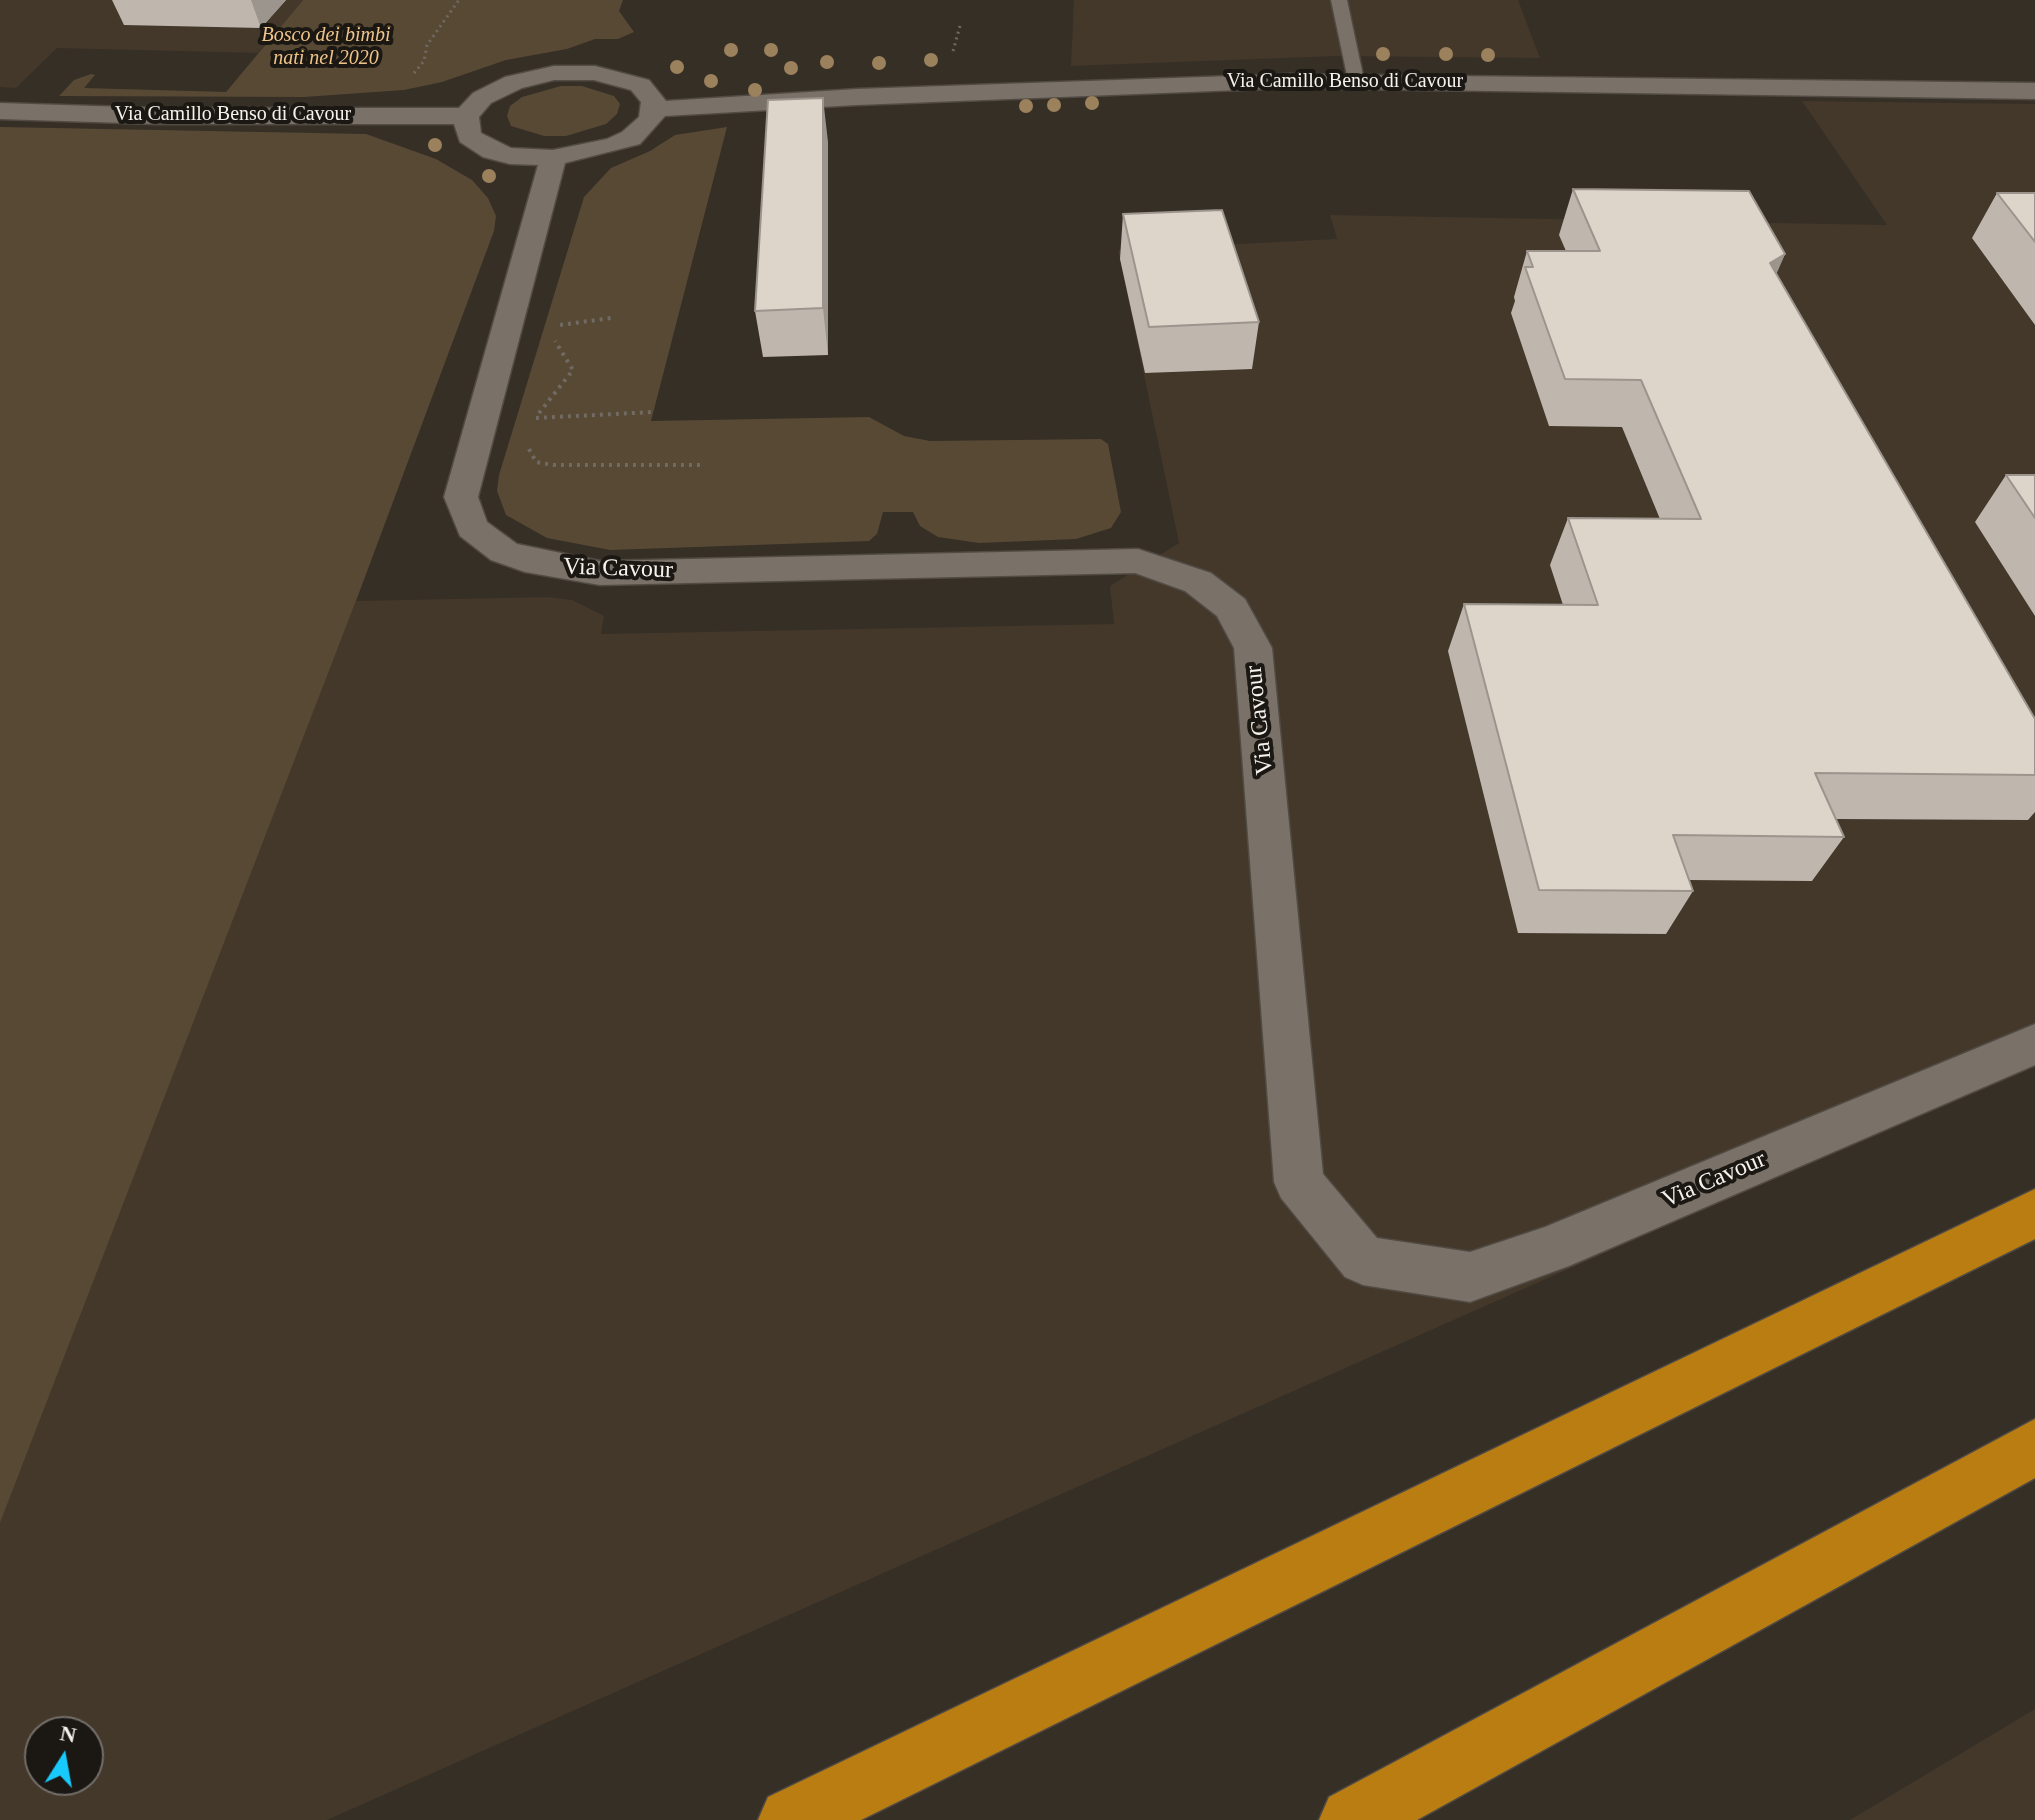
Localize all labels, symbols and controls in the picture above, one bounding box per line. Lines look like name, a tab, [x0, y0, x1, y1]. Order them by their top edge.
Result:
park label: Bosco dei bimbi nati nel 2020	[262, 24, 390, 71]
street label: Via Camillo Benso di Cavour	[1227, 70, 1463, 94]
street label: Via Camillo Benso di Cavour	[115, 103, 351, 127]
street label: Via Cavour	[563, 553, 673, 585]
street label: Via Cavour	[1240, 664, 1280, 776]
street label: Via Cavour	[1658, 1145, 1770, 1215]
north arrow	[24, 1716, 104, 1796]
text: N	[58, 1720, 78, 1748]

